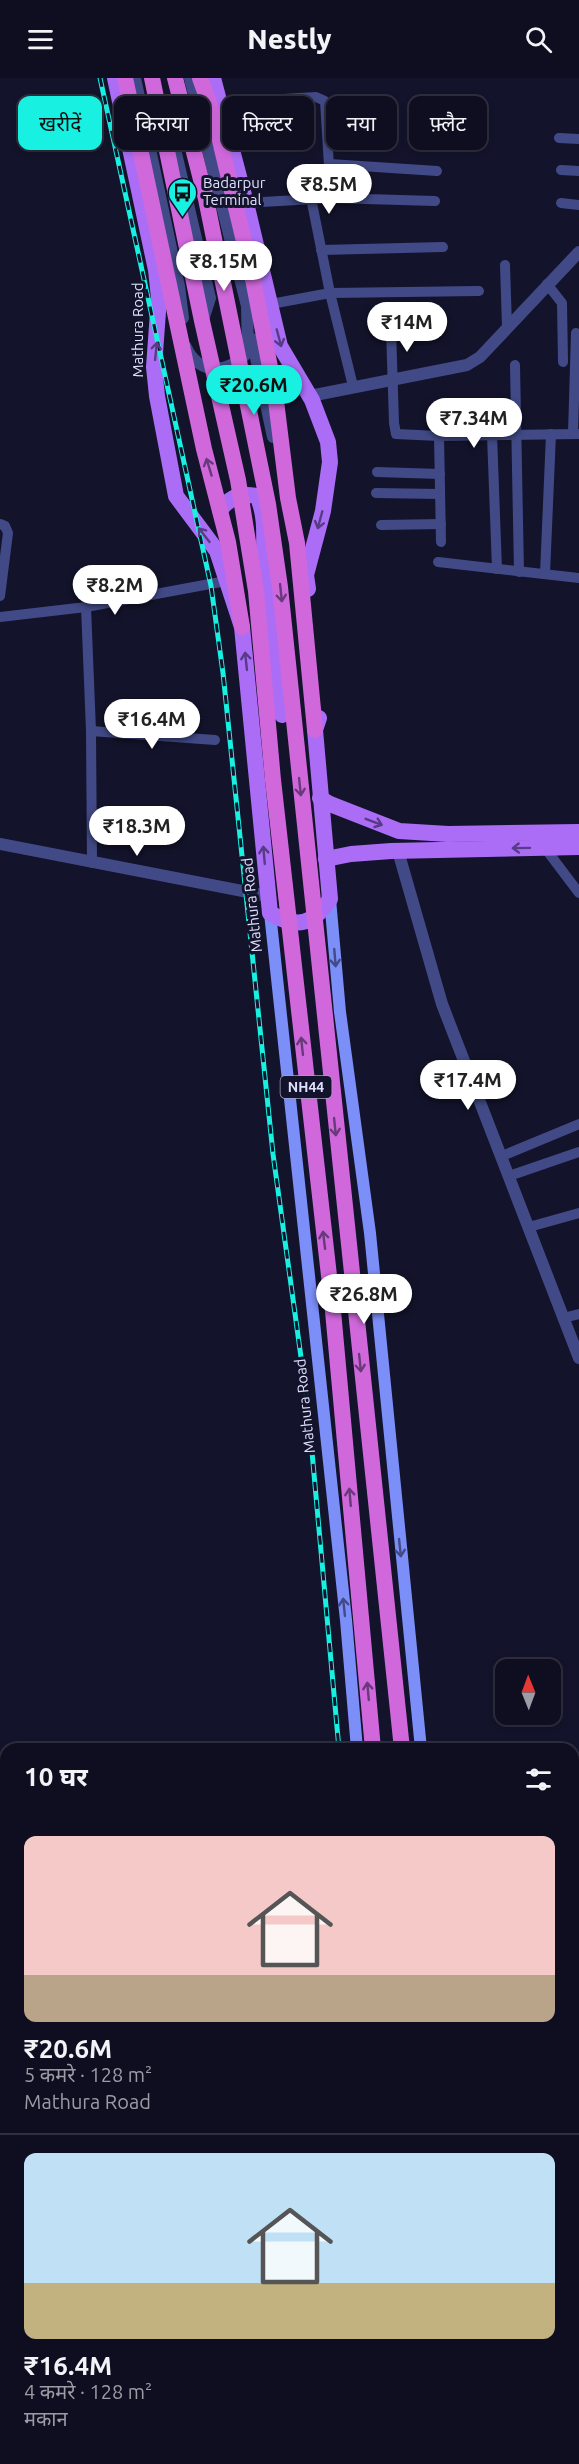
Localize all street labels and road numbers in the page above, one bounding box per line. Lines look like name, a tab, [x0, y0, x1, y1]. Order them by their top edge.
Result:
street label: Mathura Road	[129, 282, 146, 378]
street label: Mathura Road	[238, 857, 265, 953]
road number: NH44	[280, 1076, 332, 1098]
street label: Mathura Road	[291, 1358, 318, 1454]

